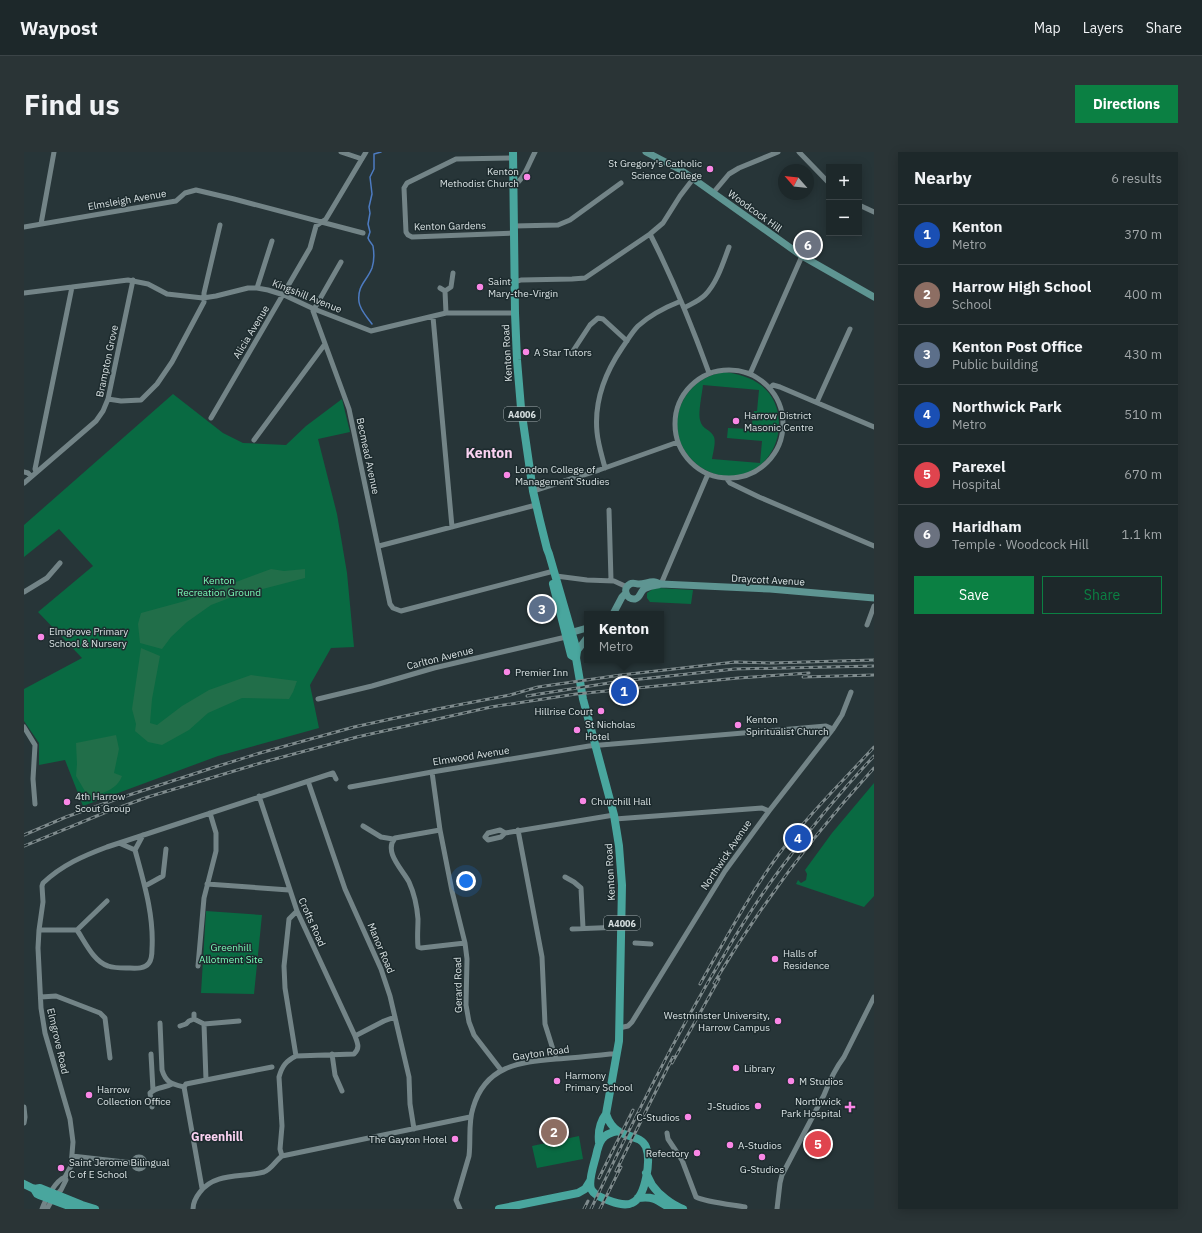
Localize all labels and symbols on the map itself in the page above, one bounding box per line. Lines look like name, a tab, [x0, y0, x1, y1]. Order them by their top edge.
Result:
place label: St Gregory's Catholic Science College	[608, 157, 703, 182]
marker: St Gregory's Catholic Science College	[705, 164, 715, 174]
north arrow	[778, 164, 814, 200]
place label: Kenton Methodist Church	[440, 165, 519, 190]
marker: Kenton Methodist Church	[522, 172, 532, 182]
street label: Elmsleigh Avenue	[87, 187, 168, 213]
street label: Woodcock Hill	[725, 187, 785, 235]
street label: Kenton Gardens	[414, 219, 486, 233]
pin: 6	[795, 230, 821, 260]
place label: Saint Mary-the-Virgin	[488, 275, 558, 300]
street label: Kingshill Avenue	[270, 276, 344, 316]
marker: Saint Mary-the-Virgin	[475, 282, 485, 292]
street label: Alicia Avenue	[230, 302, 272, 361]
street label: Brampton Grove	[93, 323, 121, 398]
street label: Kenton Road	[499, 324, 515, 382]
place label: A Star Tutors	[534, 346, 592, 359]
marker: A Star Tutors	[521, 347, 531, 357]
road number: A4006	[504, 407, 540, 421]
place label: Harrow District Masonic Centre	[744, 409, 814, 434]
street label: Becmead Avenue	[354, 416, 383, 496]
marker: Harrow District Masonic Centre	[731, 416, 741, 426]
district label: Kenton	[465, 444, 513, 462]
place label: London College of Management Studies	[515, 463, 610, 488]
marker: London College of Management Studies	[502, 470, 512, 480]
street label: Draycott Avenue	[731, 572, 806, 588]
park label: Kenton Recreation Ground	[177, 574, 261, 599]
pin: 3	[529, 594, 555, 624]
place label: Elmgrove Primary School & Nursery	[49, 625, 128, 650]
marker: Elmgrove Primary School & Nursery	[36, 632, 46, 642]
street label: Carlton Avenue	[405, 643, 475, 673]
place label: Premier Inn	[515, 666, 568, 679]
marker: Premier Inn	[502, 667, 512, 677]
pin: 1	[611, 676, 637, 706]
place label: Hillrise Court	[534, 705, 593, 718]
marker: Hillrise Court	[596, 706, 606, 716]
place label: Kenton Spiritualist Church	[746, 713, 829, 738]
place label: St Nicholas Hotel	[585, 718, 636, 743]
marker: Kenton Spiritualist Church	[733, 720, 743, 730]
marker: St Nicholas Hotel	[572, 725, 582, 735]
street label: Elmwood Avenue	[432, 743, 511, 768]
place label: 4th Harrow Scout Group	[75, 790, 131, 815]
place label: Churchill Hall	[591, 795, 651, 808]
marker: Churchill Hall	[578, 796, 588, 806]
marker: 4th Harrow Scout Group	[62, 797, 72, 807]
street label: Northwick Avenue	[698, 817, 755, 893]
pin: 4	[785, 823, 811, 853]
street label: Kenton Road	[602, 843, 618, 901]
your location	[456, 871, 476, 891]
street label: Crofts Road	[295, 895, 329, 949]
road number: A4006	[604, 916, 640, 930]
street label: Manor Road	[365, 921, 397, 975]
park label: Greenhill Allotment Site	[199, 941, 263, 966]
place label: Halls of Residence	[783, 947, 830, 972]
marker: Halls of Residence	[770, 954, 780, 964]
street label: Gerard Road	[451, 957, 465, 1013]
street label: Elmgrove Road	[44, 1007, 72, 1075]
place label: Westminster University, Harrow Campus	[664, 1009, 770, 1034]
marker: Westminster University, Harrow Campus	[773, 1016, 783, 1026]
street label: Gayton Road	[512, 1043, 570, 1063]
place label: Library	[744, 1062, 775, 1075]
marker: Library	[731, 1063, 741, 1073]
place label: Harmony Primary School	[565, 1069, 633, 1094]
place label: M Studios	[799, 1075, 843, 1088]
marker: Harmony Primary School	[552, 1076, 562, 1086]
marker: M Studios	[786, 1076, 796, 1086]
place label: Harrow Collection Office	[97, 1083, 171, 1108]
marker: Harrow Collection Office	[84, 1090, 94, 1100]
place label: Northwick Park Hospital	[781, 1095, 842, 1120]
place label: J-Studios	[707, 1100, 750, 1113]
marker: J-Studios	[753, 1101, 763, 1111]
marker: Northwick Park Hospital	[844, 1101, 856, 1113]
place label: C-Studios	[636, 1111, 680, 1124]
marker: C-Studios	[683, 1112, 693, 1122]
pin: 2	[541, 1117, 567, 1147]
district label: Greenhill	[191, 1129, 243, 1144]
pin: 5	[805, 1129, 831, 1159]
place label: The Gayton Hotel	[369, 1133, 447, 1146]
marker: The Gayton Hotel	[450, 1134, 460, 1144]
place label: A-Studios	[738, 1139, 782, 1152]
marker: A-Studios	[725, 1140, 735, 1150]
place label: Refectory	[646, 1147, 689, 1160]
marker: Refectory	[692, 1148, 702, 1158]
marker: G-Studios	[757, 1152, 767, 1162]
place label: Saint Jerome Bilingual C of E School	[69, 1156, 170, 1181]
marker: Saint Jerome Bilingual C of E School	[56, 1163, 66, 1173]
place label: G-Studios	[740, 1163, 784, 1176]

